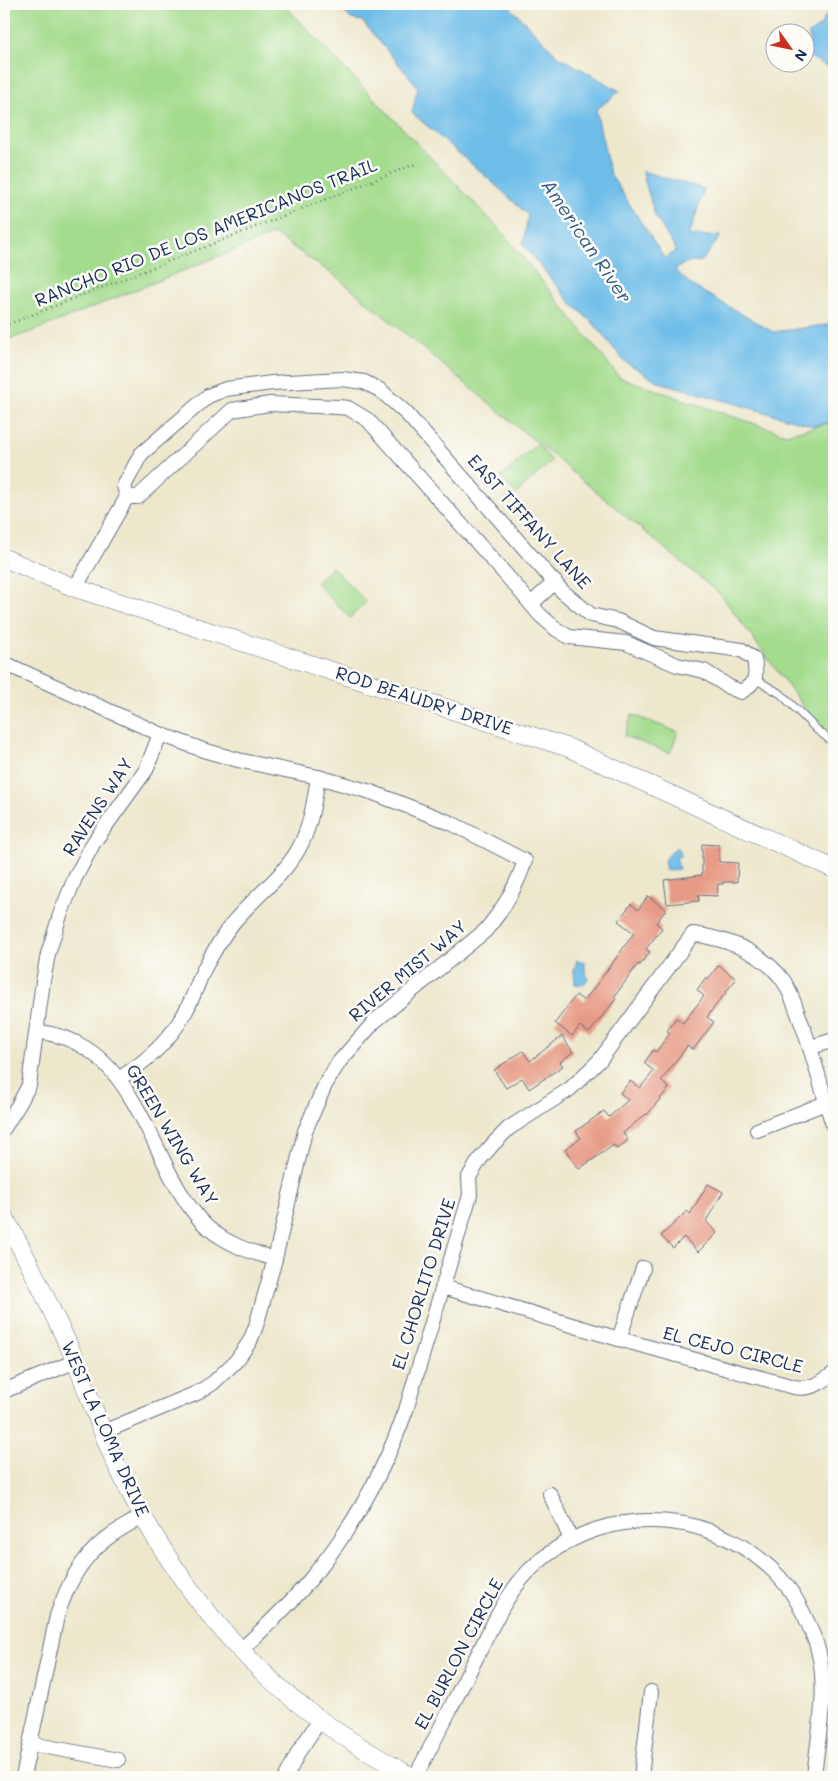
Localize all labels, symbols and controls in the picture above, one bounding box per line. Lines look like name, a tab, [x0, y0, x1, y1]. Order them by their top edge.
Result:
north arrow	[766, 22, 816, 72]
text: N	[790, 46, 812, 65]
street label: RANCHO RIO DE LOS AMERICANOS TRAIL	[31, 152, 381, 312]
water label: American River	[537, 174, 638, 308]
street label: EAST TIFFANY LANE	[463, 449, 597, 594]
street label: ROD BEAUDRY DRIVE	[333, 660, 516, 740]
street label: RAVENS WAY	[56, 753, 138, 860]
street label: RIVER MIST WAY	[343, 914, 471, 1027]
street label: GREEN WING WAY	[121, 1059, 225, 1210]
street label: EL CHORLITO DRIVE	[386, 1195, 461, 1372]
street label: EL CEJO CIRCLE	[661, 1320, 806, 1378]
street label: WEST LA LOMA DRIVE	[56, 1337, 155, 1520]
street label: EL BURLON CIRCLE	[408, 1574, 508, 1733]

